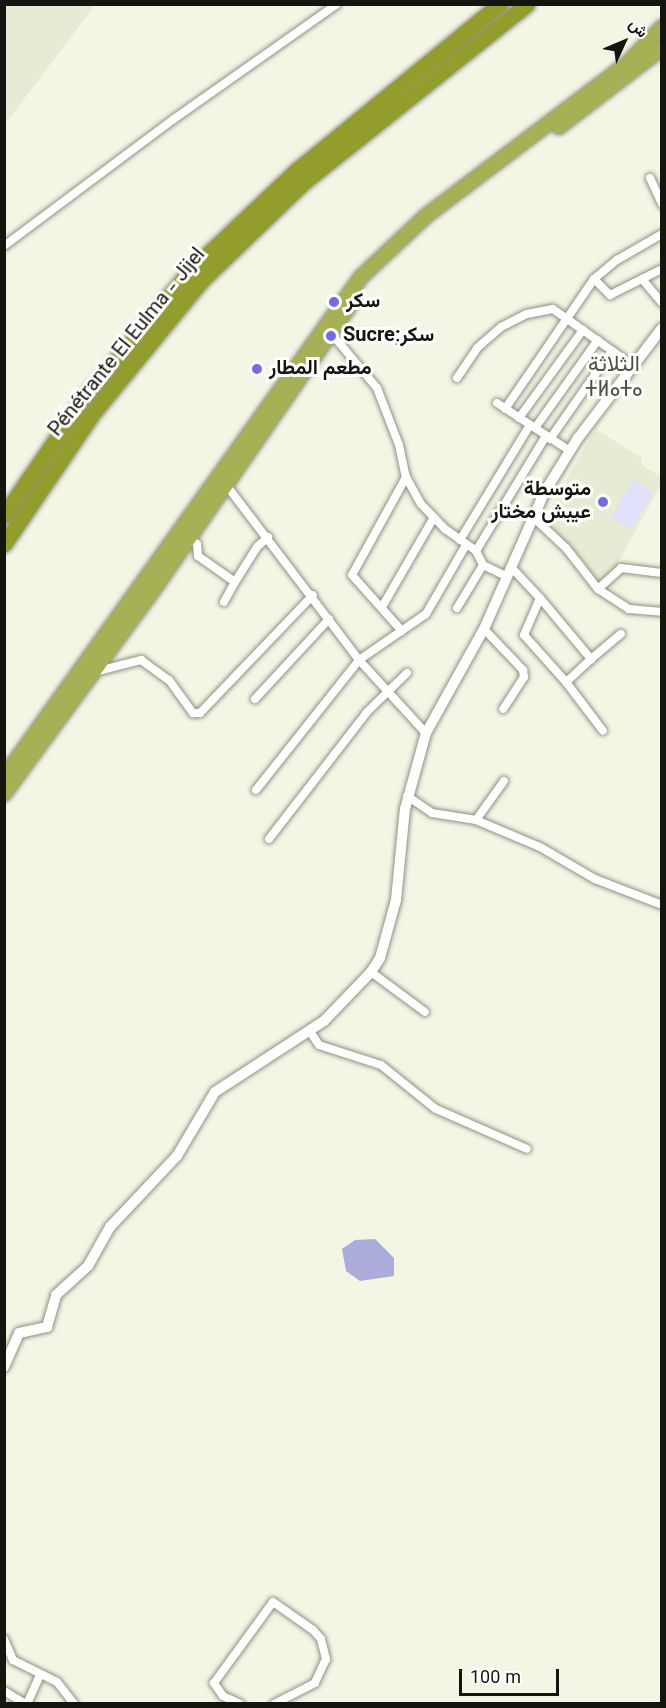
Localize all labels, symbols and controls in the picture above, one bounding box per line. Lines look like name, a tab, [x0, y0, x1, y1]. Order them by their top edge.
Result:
north arrow	[594, 12, 654, 72]
text: ش	[622, 14, 653, 45]
street label: Pénétrante El Eulma - Jijel	[45, 244, 211, 442]
place label: سكر	[346, 290, 380, 314]
marker: سكر	[327, 295, 341, 309]
place label: Sucre;سكر	[343, 324, 434, 348]
marker: Sucre;سكر	[324, 329, 338, 343]
district label: الثلاثة ⵜⵍⴰⵜⴰ	[585, 352, 643, 404]
place label: مطعم المطار	[269, 357, 372, 381]
marker: مطعم المطار	[250, 362, 264, 376]
place label: متوسطة عيبش مختار	[491, 478, 591, 525]
marker: متوسطة عيبش مختار	[596, 495, 610, 509]
scale bar	[462, 1657, 562, 1695]
text: 100 m	[470, 1665, 521, 1693]

